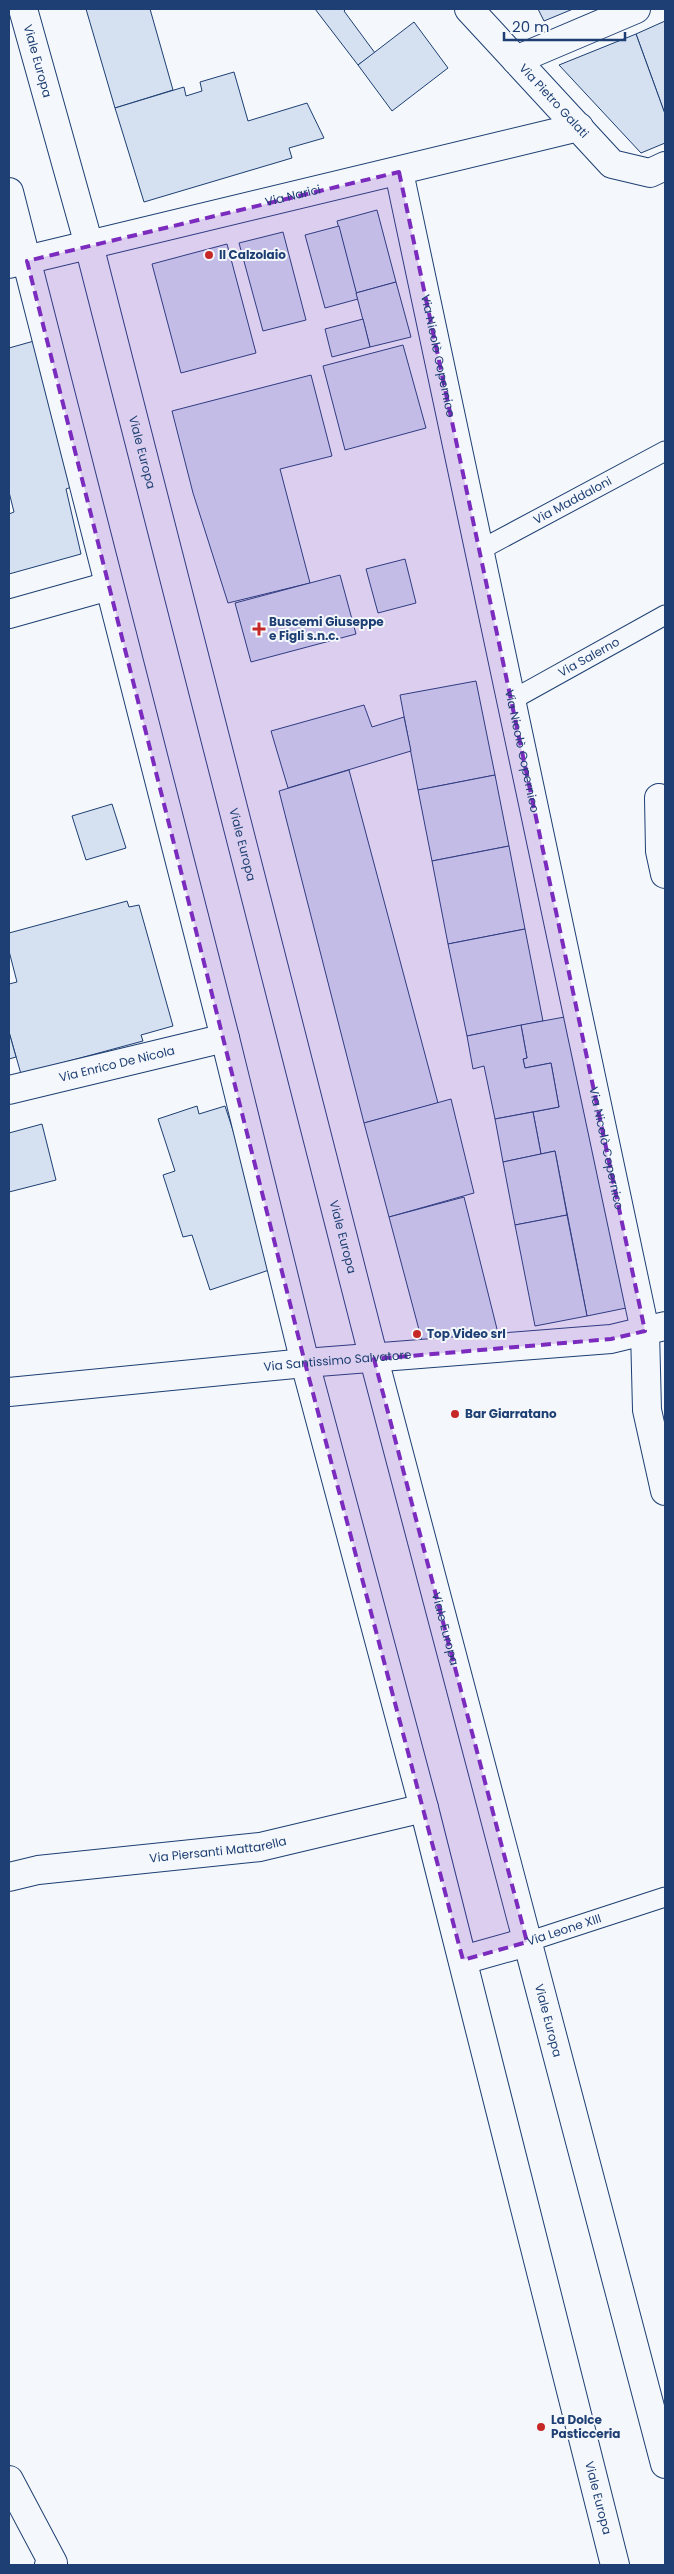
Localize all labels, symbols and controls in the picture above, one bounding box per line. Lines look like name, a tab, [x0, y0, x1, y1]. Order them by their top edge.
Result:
scale bar	[504, 10, 625, 42]
text: 20 m	[512, 16, 550, 37]
street label: Viale Europa	[20, 22, 56, 99]
street label: Via Pietro Galati	[516, 60, 593, 141]
street label: Via Narici	[263, 180, 322, 210]
place label: Il Calzolaio	[219, 246, 286, 263]
marker: Il Calzolaio	[203, 249, 215, 261]
street label: Via Nicolò Copernico	[417, 293, 460, 419]
street label: Viale Europa	[125, 414, 160, 491]
street label: Via Maddaloni	[530, 472, 615, 528]
place label: Buscemi Giuseppe e Figli s.n.c.	[269, 613, 384, 644]
marker: Buscemi Giuseppe e Figli s.n.c.	[253, 623, 265, 635]
street label: Via Salerno	[555, 633, 623, 681]
street label: Via Nicolò Copernico	[501, 688, 544, 814]
street label: Viale Europa	[225, 806, 260, 883]
street label: Via Enrico De Nicola	[57, 1041, 176, 1086]
street label: Via Nicolò Copernico	[585, 1085, 628, 1212]
street label: Viale Europa	[326, 1198, 361, 1275]
place label: Top Video srl	[427, 1325, 506, 1342]
marker: Top Video srl	[411, 1328, 423, 1340]
street label: Via Santissimo Salvatore	[263, 1346, 412, 1375]
place label: Bar Giarratano	[465, 1405, 557, 1422]
marker: Bar Giarratano	[449, 1408, 461, 1420]
street label: Viale Europa	[428, 1590, 463, 1667]
street label: Via Piersanti Mattarella	[149, 1832, 288, 1866]
street label: Via Leone XIII	[524, 1909, 603, 1950]
street label: Viale Europa	[531, 1982, 566, 2059]
place label: La Dolce Pasticceria	[551, 2411, 620, 2442]
marker: La Dolce Pasticceria	[535, 2421, 547, 2433]
street label: Viale Europa	[581, 2459, 616, 2536]

